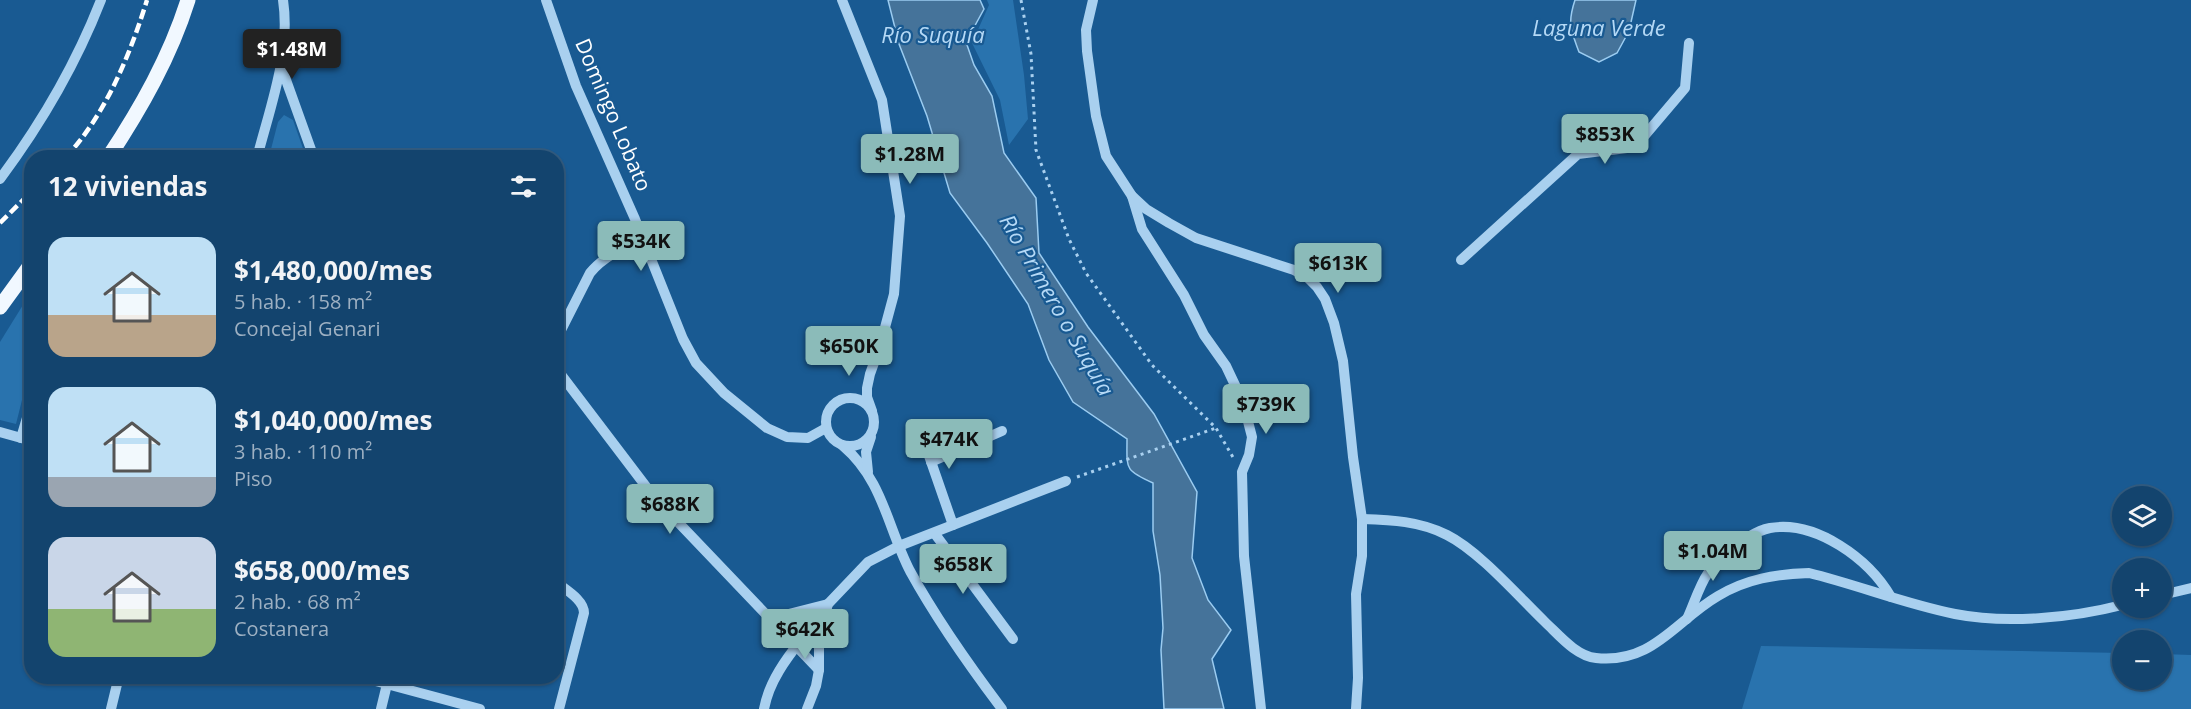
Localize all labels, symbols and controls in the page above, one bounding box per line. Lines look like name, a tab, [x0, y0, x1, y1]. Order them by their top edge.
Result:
water label: Laguna Verde	[1532, 12, 1666, 42]
water label: Río Suquía	[881, 19, 985, 49]
pin: $1.48M	[243, 29, 341, 80]
street label: Domingo Lobato	[569, 34, 659, 195]
text: $1.48M	[257, 35, 327, 62]
pin: $853K	[1563, 114, 1647, 165]
text: $853K	[1575, 120, 1635, 147]
pin: $1.28M	[861, 134, 959, 185]
text: $1.28M	[875, 140, 945, 167]
text: 12 viviendas	[48, 168, 207, 204]
icon: filters	[507, 170, 540, 203]
water label: Río Primero o Suquía	[994, 208, 1122, 401]
pin: $534K	[599, 221, 683, 272]
text: $534K	[611, 227, 671, 254]
pin: $613K	[1296, 243, 1380, 294]
text: $613K	[1308, 249, 1368, 276]
text: $1,480,000/mes	[234, 252, 432, 288]
icon: home	[96, 261, 168, 333]
text: 5 hab. · 158 m²	[234, 288, 372, 315]
text: Concejal Genari	[234, 315, 380, 342]
pin: $650K	[807, 326, 891, 377]
text: $650K	[819, 332, 879, 359]
pin: $739K	[1224, 384, 1308, 435]
text: $739K	[1236, 390, 1296, 417]
text: $1,040,000/mes	[234, 402, 432, 438]
icon: home	[96, 411, 168, 483]
pin: $474K	[907, 419, 991, 470]
text: $474K	[919, 425, 979, 452]
text: 3 hab. · 110 m²	[234, 438, 372, 465]
text: Piso	[234, 465, 273, 492]
pin: $688K	[628, 484, 712, 535]
map controls	[2112, 486, 2172, 690]
button: layers	[2112, 486, 2172, 546]
text: $688K	[640, 490, 700, 517]
pin: $1.04M	[1664, 531, 1762, 582]
text: $1.04M	[1678, 537, 1748, 564]
pin: $658K	[921, 544, 1005, 595]
text: $658K	[933, 550, 993, 577]
text: $658,000/mes	[234, 552, 410, 588]
button: +	[2112, 558, 2172, 618]
icon: home	[96, 561, 168, 633]
text: 2 hab. · 68 m²	[234, 588, 361, 615]
pin: $642K	[763, 609, 847, 660]
text: Costanera	[234, 615, 329, 642]
text: $642K	[775, 615, 835, 642]
button: −	[2112, 630, 2172, 690]

